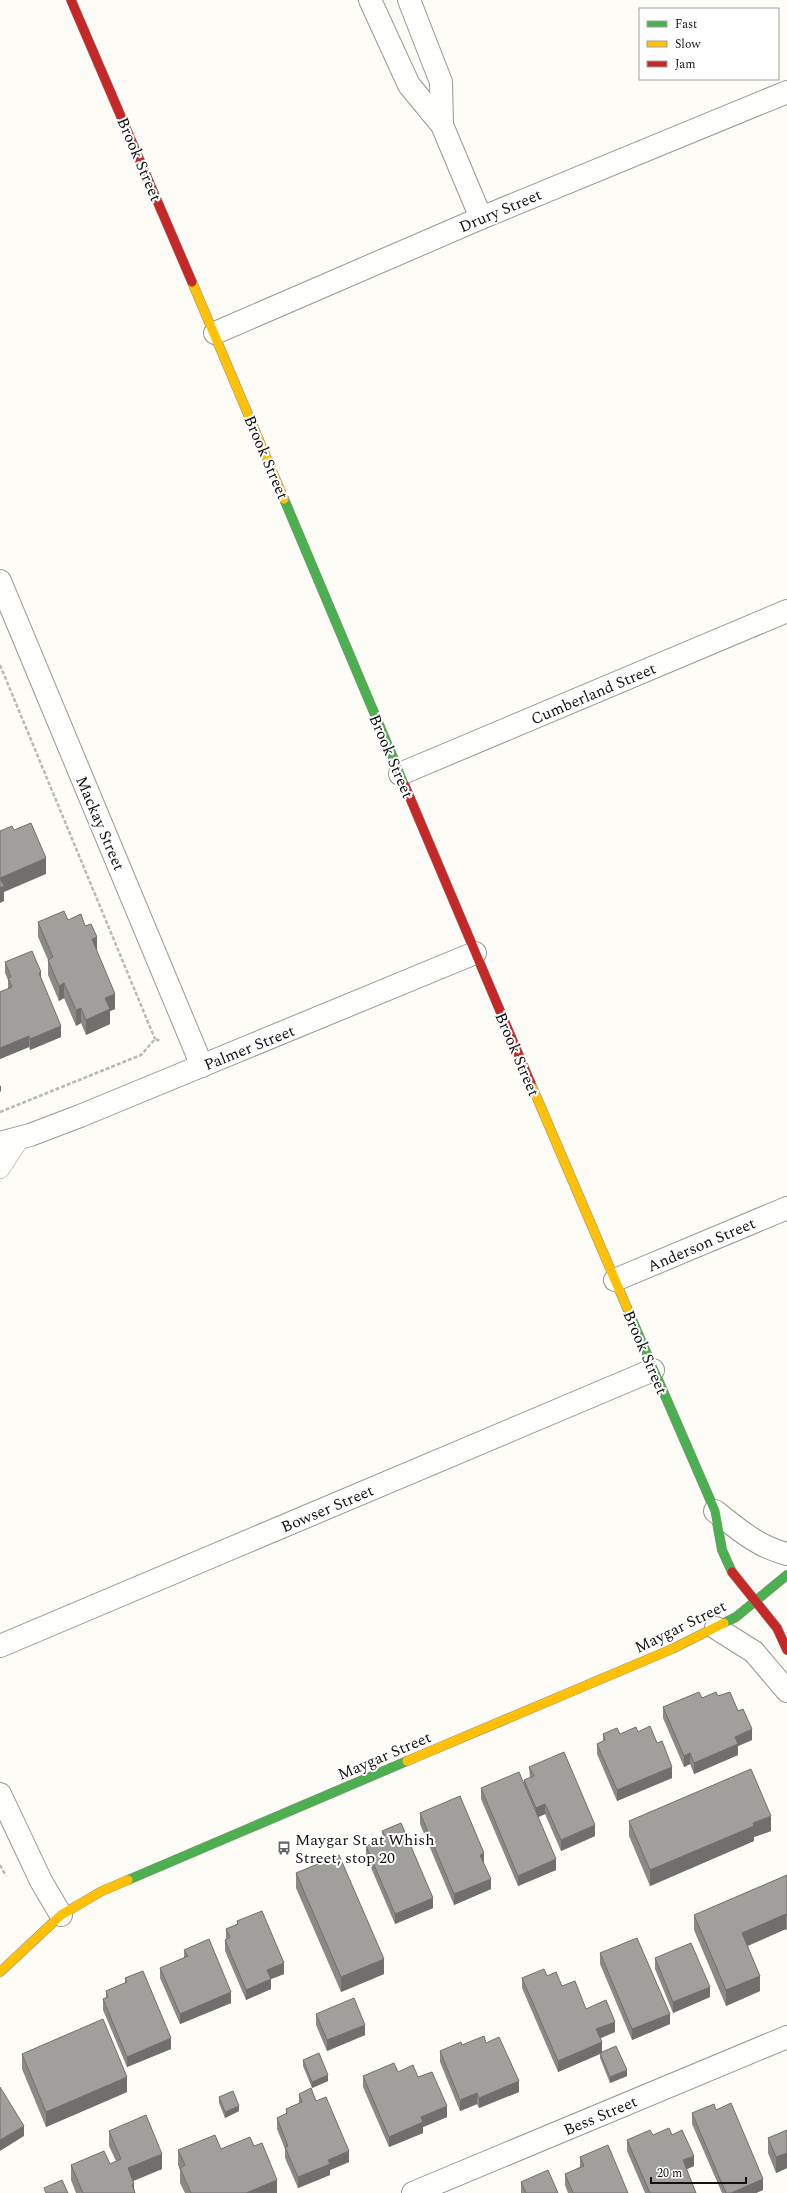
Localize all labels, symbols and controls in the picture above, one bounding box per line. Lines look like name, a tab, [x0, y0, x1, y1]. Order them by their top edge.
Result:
legend	[639, 8, 779, 80]
text: Fast	[675, 15, 697, 34]
text: Slow	[675, 35, 701, 54]
text: Jam	[675, 55, 696, 74]
street label: Brook Street	[111, 114, 168, 205]
street label: Drury Street	[455, 183, 546, 239]
street label: Brook Street	[238, 412, 295, 503]
street label: Cumberland Street	[527, 657, 660, 731]
street label: Brook Street	[363, 711, 420, 802]
street label: Mackay Street	[69, 772, 131, 875]
street label: Brook Street	[489, 1009, 546, 1100]
street label: Palmer Street	[200, 1019, 299, 1077]
street label: Anderson Street	[644, 1211, 759, 1278]
street label: Brook Street	[617, 1307, 674, 1398]
street label: Bowser Street	[277, 1479, 378, 1539]
street label: Maygar Street	[630, 1594, 731, 1659]
street label: Maygar Street	[334, 1725, 435, 1786]
place label: Maygar St at Whish Street, stop 20	[295, 1828, 435, 1870]
bus stop icon: Maygar St at Whish Street, stop 20	[276, 1840, 292, 1856]
street label: Bess Street	[560, 2089, 641, 2142]
scale bar	[651, 2159, 746, 2185]
text: 20 m	[657, 2164, 682, 2183]

